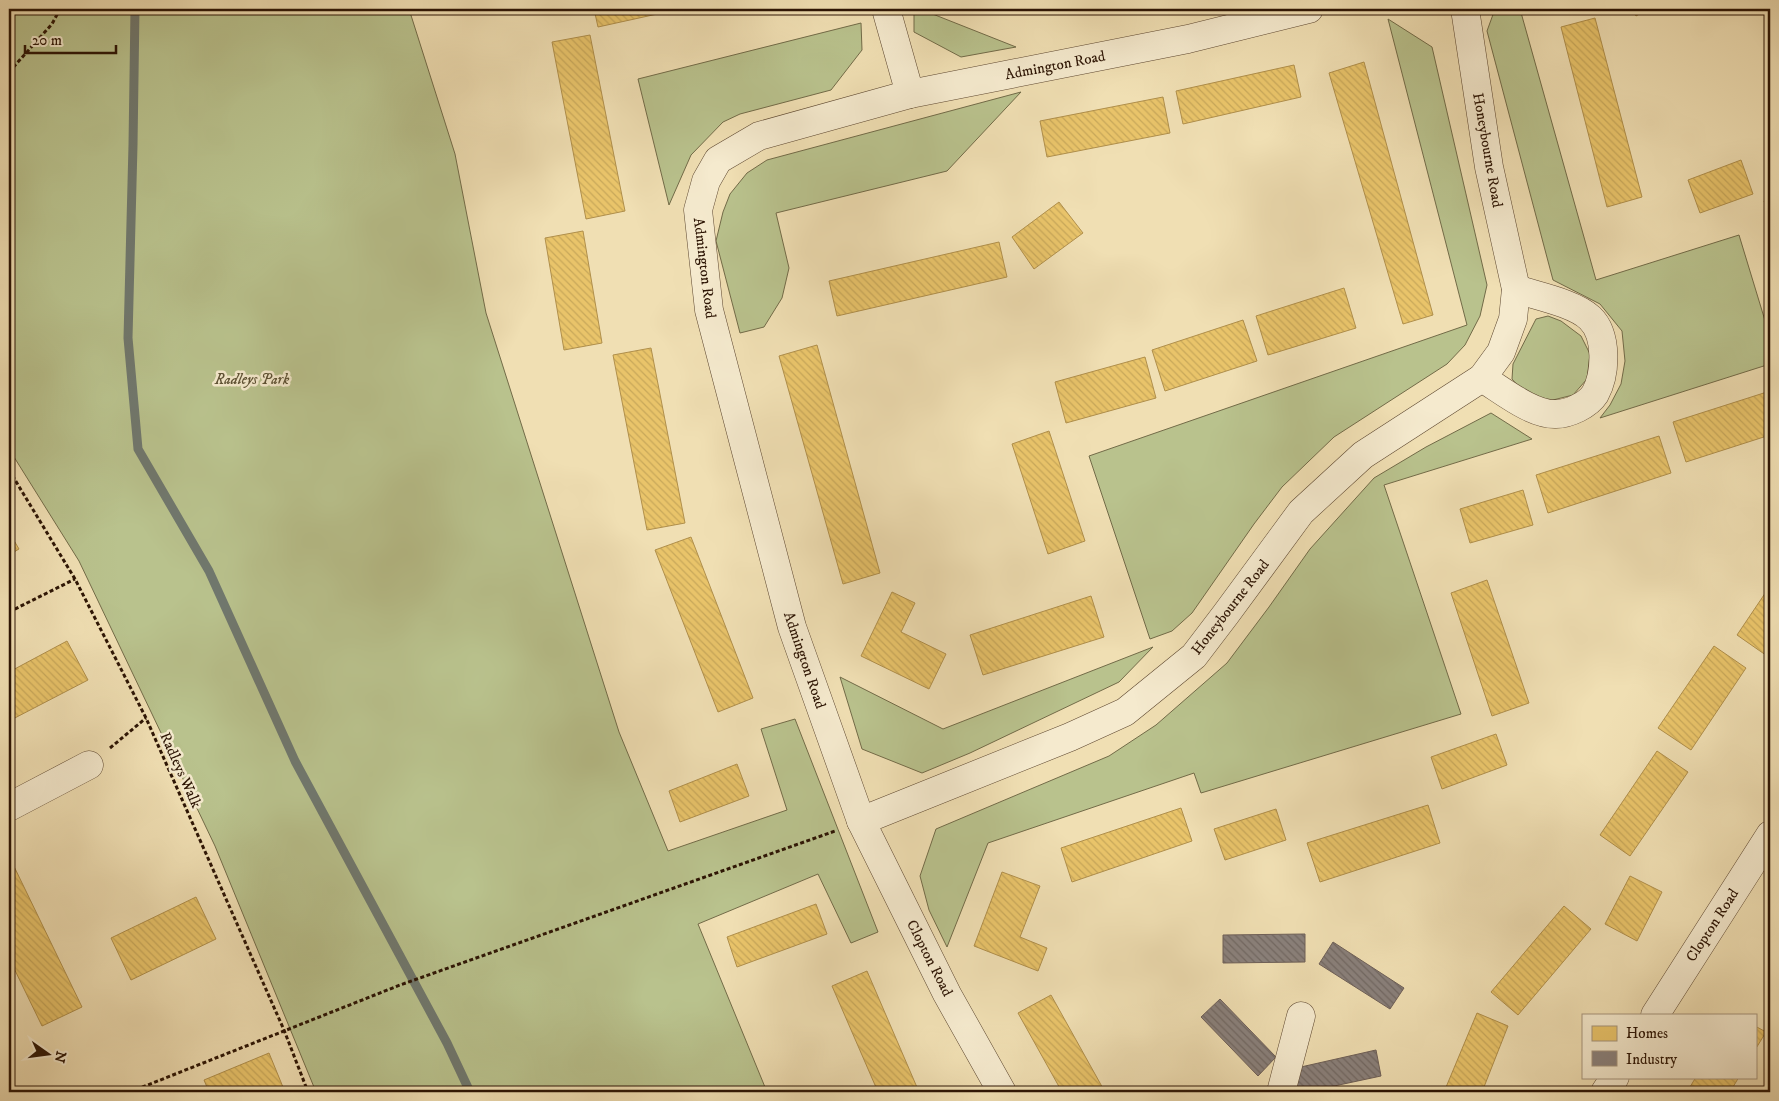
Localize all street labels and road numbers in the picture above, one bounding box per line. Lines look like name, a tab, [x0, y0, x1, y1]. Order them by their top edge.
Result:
street label: Admington Road	[1003, 46, 1107, 85]
street label: Honeybourne Road	[1468, 91, 1507, 209]
street label: Admington Road	[689, 217, 720, 320]
street label: Honeybourne Road	[1187, 555, 1274, 659]
street label: Admington Road	[779, 609, 830, 712]
street label: Radleys Walk	[155, 729, 206, 812]
street label: Clopton Road	[1682, 885, 1743, 965]
street label: Clopton Road	[902, 917, 957, 1000]

